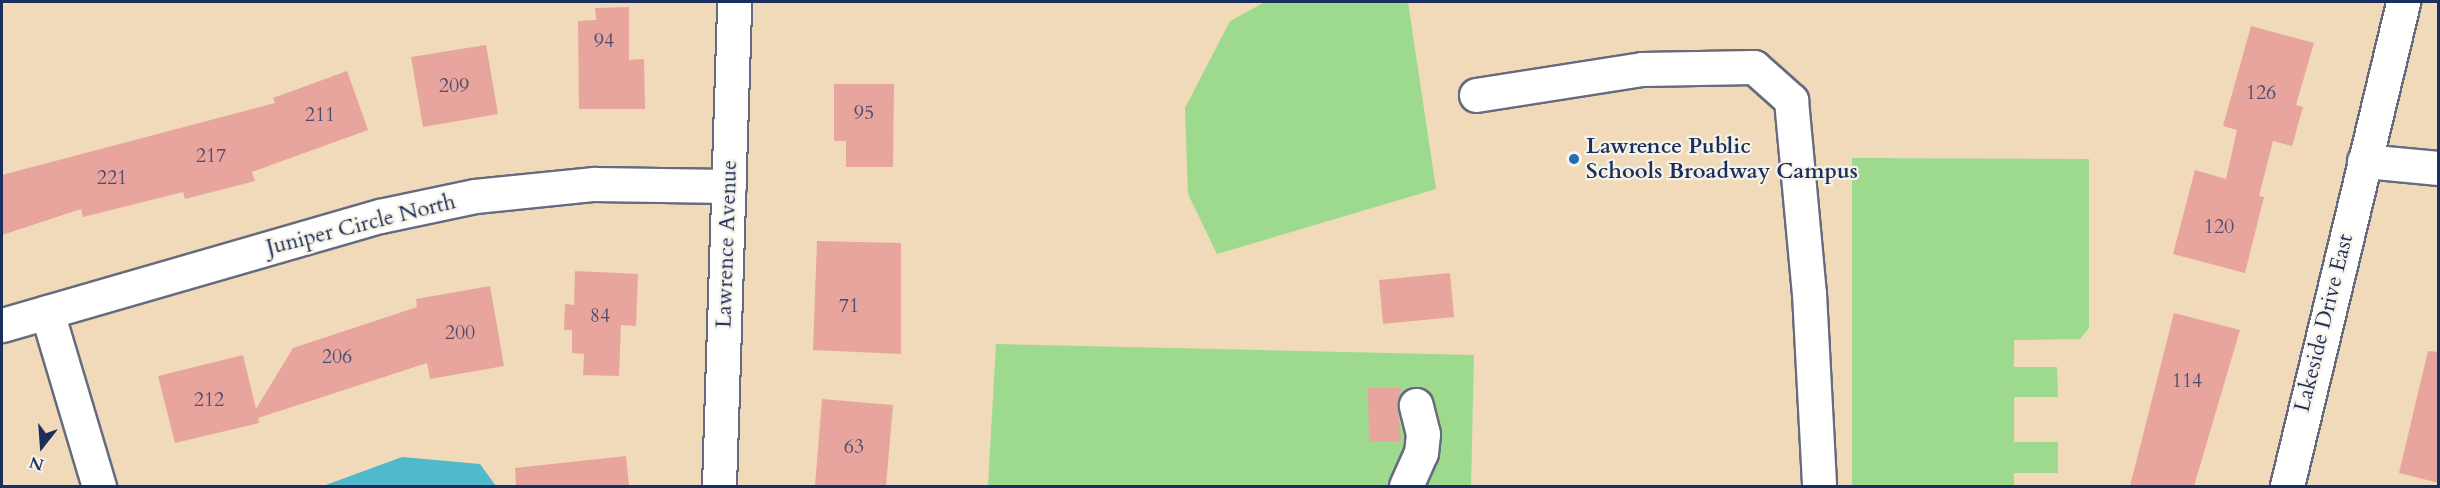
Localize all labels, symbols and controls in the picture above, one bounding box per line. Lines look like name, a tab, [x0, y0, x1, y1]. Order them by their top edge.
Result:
house number: 94	[594, 28, 614, 52]
house number: 209	[439, 73, 469, 97]
house number: 126	[2246, 80, 2276, 104]
house number: 95	[854, 100, 874, 124]
house number: 211	[305, 102, 335, 126]
place label: Lawrence Public Schools Broadway Campus	[1586, 133, 1858, 184]
house number: 217	[196, 143, 226, 167]
marker: Lawrence Public Schools Broadway Campus	[1567, 152, 1581, 166]
street label: Lawrence Avenue	[711, 159, 743, 329]
house number: 221	[97, 165, 127, 189]
street label: Juniper Circle North	[264, 189, 458, 261]
house number: 120	[2204, 214, 2234, 238]
street label: Lakeside Drive East	[2289, 231, 2359, 415]
house number: 71	[839, 293, 859, 317]
house number: 84	[590, 303, 610, 327]
house number: 200	[445, 320, 475, 344]
house number: 206	[322, 344, 352, 368]
house number: 114	[2172, 368, 2202, 392]
house number: 212	[194, 387, 224, 411]
north arrow	[12, 416, 72, 476]
house number: 63	[844, 434, 864, 458]
text: N	[27, 451, 47, 476]

